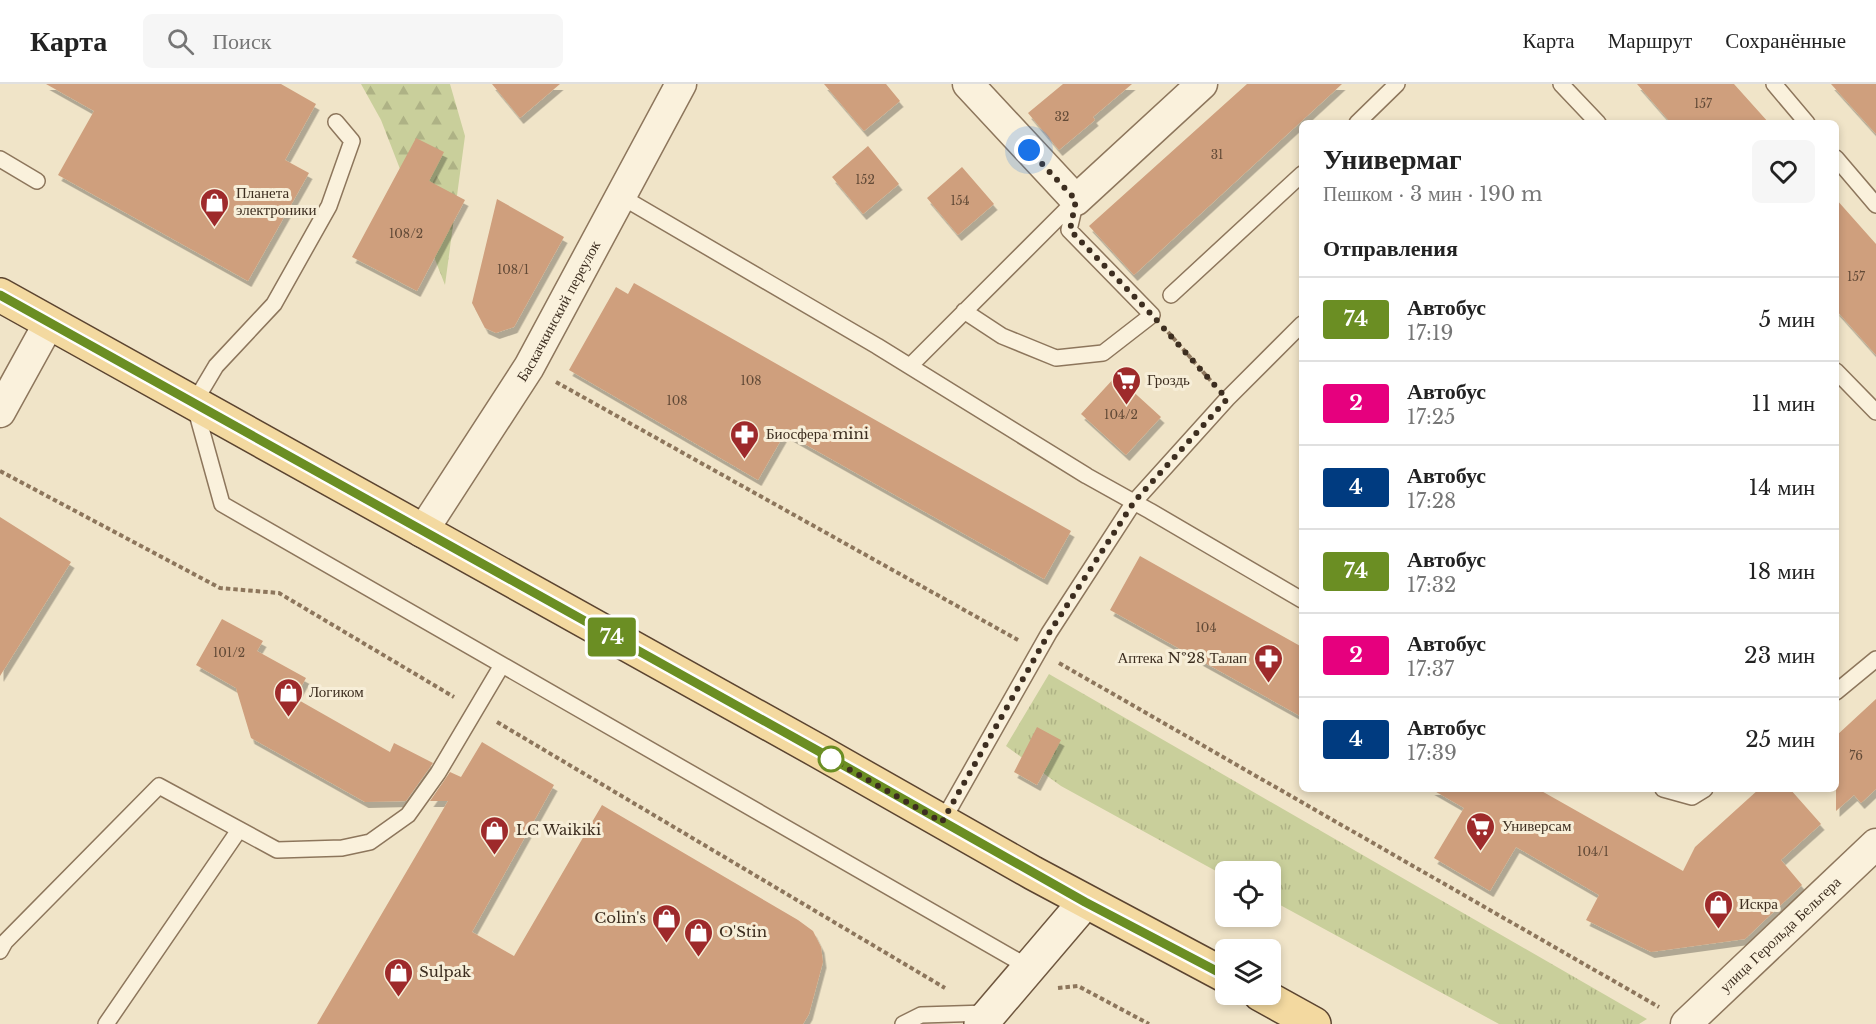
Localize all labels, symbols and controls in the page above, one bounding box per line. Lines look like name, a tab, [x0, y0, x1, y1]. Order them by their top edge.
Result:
search box	[143, 14, 563, 68]
text: Карта	[30, 24, 107, 59]
icon: search	[164, 25, 197, 58]
text: Поиск	[212, 28, 271, 55]
text: Карта	[1523, 28, 1575, 54]
text: Маршрут	[1608, 28, 1692, 54]
text: Сохранённые	[1725, 28, 1846, 54]
house number: 157	[1694, 96, 1713, 111]
house number: 32	[1055, 109, 1069, 124]
your location	[1014, 135, 1044, 165]
button: heart	[1752, 140, 1815, 203]
text: Универмаг	[1323, 142, 1462, 177]
house number: 31	[1211, 147, 1223, 162]
house number: 152	[855, 172, 875, 187]
text: Пешком · 3 мин · 190 m	[1323, 182, 1542, 206]
place label: Планета электроники	[236, 183, 317, 219]
shop icon: Планета электроники	[199, 186, 231, 228]
house number: 154	[950, 193, 970, 208]
house number: 108/2	[389, 226, 423, 241]
text: Отправления	[1323, 235, 1458, 262]
street label: Баскачкинский переулок	[512, 236, 605, 385]
house number: 108/1	[497, 262, 529, 277]
house number: 157	[1847, 269, 1866, 284]
text: Автобус	[1407, 294, 1486, 321]
text: 74	[1344, 306, 1368, 332]
text: 5 мин	[1759, 306, 1815, 333]
text: 17:19	[1407, 321, 1453, 345]
supermarket icon: Гроздь	[1110, 364, 1142, 406]
place label: Гроздь	[1147, 370, 1190, 389]
house number: 108	[740, 373, 762, 388]
text: Автобус	[1407, 378, 1486, 405]
text: 2	[1349, 390, 1363, 416]
text: 11 мин	[1752, 390, 1815, 417]
house number: 108	[666, 393, 688, 408]
text: 17:25	[1407, 405, 1455, 429]
house number: 104/2	[1104, 407, 1138, 422]
pharmacy icon: Биосфера mini	[729, 418, 761, 460]
place label: Биосфера mini	[766, 424, 869, 443]
text: Автобус	[1407, 462, 1486, 489]
text: 4	[1349, 474, 1363, 500]
text: 14 мин	[1749, 474, 1815, 501]
text: 17:28	[1407, 489, 1456, 513]
text: Автобус	[1407, 546, 1486, 573]
text: 74	[1344, 558, 1368, 584]
text: 18 мин	[1748, 558, 1815, 585]
text: 17:32	[1407, 573, 1456, 597]
line badge: 74	[585, 618, 639, 656]
house number: 104	[1196, 620, 1216, 635]
text: 74	[600, 624, 624, 650]
text: Автобус	[1407, 630, 1486, 657]
pharmacy icon: Аптека №28 Талап	[1252, 642, 1284, 684]
text: 2	[1349, 642, 1363, 668]
text: 23 мин	[1744, 642, 1815, 669]
house number: 101/2	[213, 645, 245, 660]
place label: Аптека №28 Талап	[1117, 648, 1247, 667]
text: 17:37	[1407, 657, 1454, 681]
shop icon: Логиком	[272, 676, 304, 718]
place label: Логиком	[309, 682, 364, 701]
text: Автобус	[1407, 714, 1486, 741]
text: 4	[1349, 726, 1363, 752]
text: 25 мин	[1745, 726, 1815, 753]
text: 17:39	[1407, 741, 1457, 765]
unlabelled marker	[818, 746, 844, 772]
house number: 76	[1849, 748, 1863, 763]
supermarket icon: Универсам	[1465, 810, 1497, 852]
shop icon: LC Waikiki	[479, 814, 511, 856]
place label: Универсам	[1502, 816, 1572, 835]
place label: LC Waikiki	[516, 820, 601, 839]
house number: 104/1	[1577, 844, 1609, 859]
map controls	[1215, 861, 1281, 1005]
button: locate	[1215, 861, 1281, 927]
street label: улица Герольда Бельгера	[1715, 872, 1845, 996]
shop icon: Искра	[1702, 888, 1734, 930]
place label: Искра	[1739, 894, 1778, 913]
shop icon: Colin's	[651, 902, 683, 944]
place label: Colin's	[594, 908, 646, 927]
shop icon: O'Stin	[682, 916, 714, 958]
place label: O'Stin	[719, 922, 767, 941]
button: layers	[1215, 939, 1281, 1005]
shop icon: Sulpak	[382, 956, 414, 998]
place label: Sulpak	[419, 962, 472, 981]

